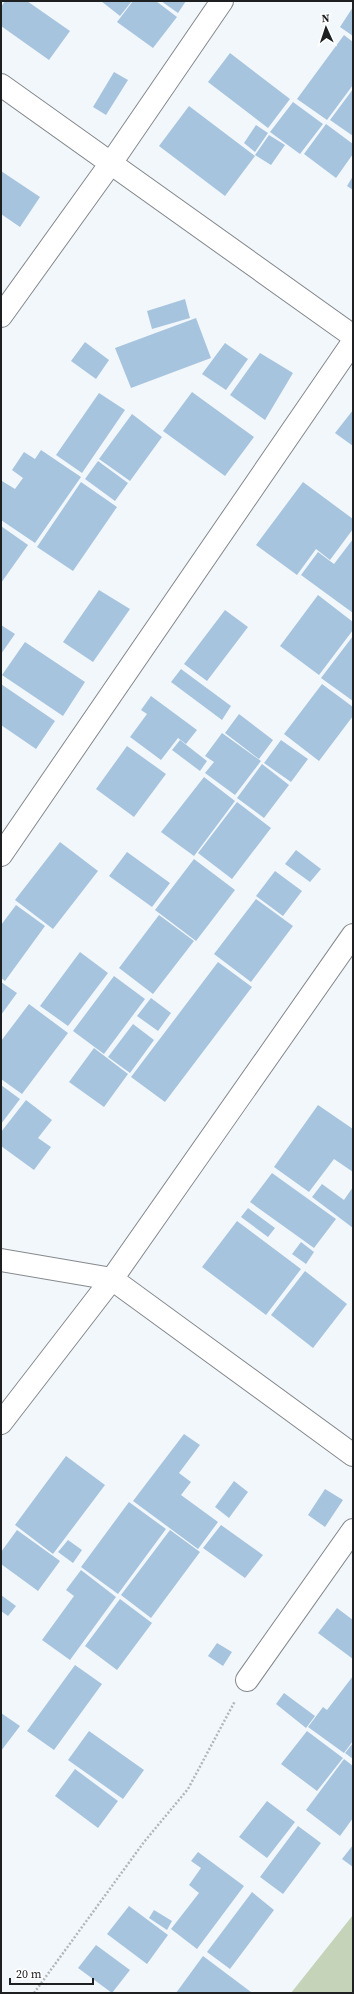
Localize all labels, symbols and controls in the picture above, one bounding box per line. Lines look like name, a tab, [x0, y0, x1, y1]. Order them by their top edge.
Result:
north arrow	[306, 8, 346, 48]
text: N	[321, 11, 330, 26]
scale bar	[10, 1960, 93, 1986]
text: 20 m	[16, 1966, 42, 1982]

